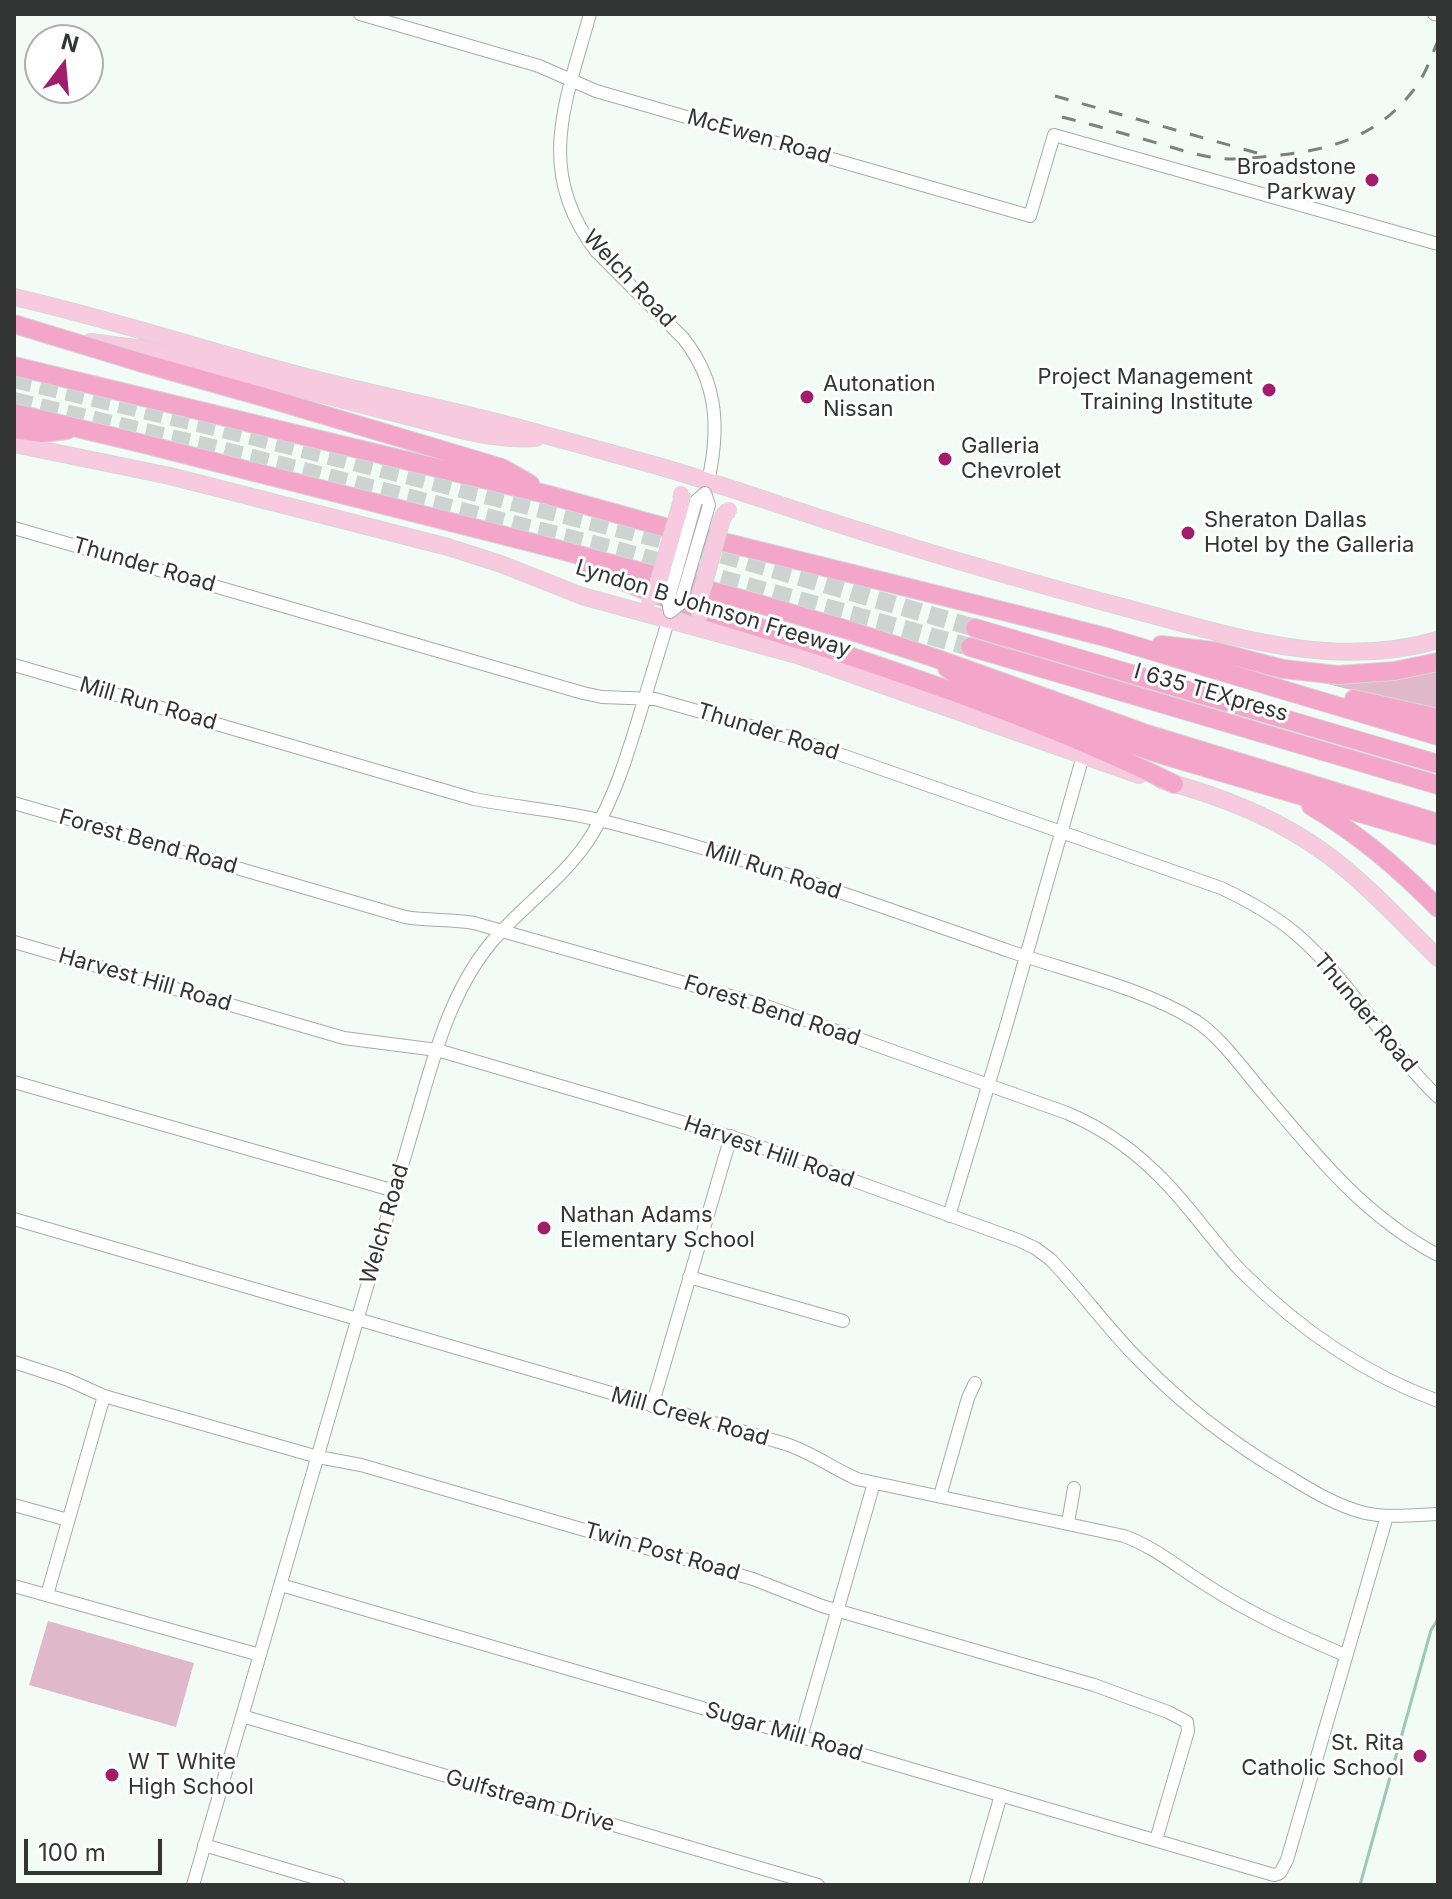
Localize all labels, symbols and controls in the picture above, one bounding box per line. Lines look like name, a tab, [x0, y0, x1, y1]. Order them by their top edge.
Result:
north arrow	[24, 24, 104, 104]
text: N	[58, 28, 82, 58]
street label: McEwen Road	[684, 104, 834, 170]
place label: Broadstone Parkway	[1237, 154, 1356, 206]
marker: Broadstone Parkway	[1363, 171, 1381, 189]
street label: Welch Road	[577, 225, 681, 333]
place label: Project Management Training Institute	[1038, 364, 1253, 416]
place label: Autonation Nissan	[823, 371, 935, 422]
marker: Project Management Training Institute	[1260, 381, 1278, 399]
marker: Autonation Nissan	[798, 388, 816, 406]
place label: Galleria Chevrolet	[961, 433, 1061, 484]
marker: Galleria Chevrolet	[936, 450, 954, 468]
place label: Sheraton Dallas Hotel by the Galleria	[1204, 507, 1414, 558]
marker: Sheraton Dallas Hotel by the Galleria	[1179, 524, 1197, 542]
street label: Thunder Road	[70, 532, 218, 598]
street label: Lyndon B Johnson Freeway	[572, 555, 854, 663]
street label: I 635 TEXpress	[1131, 658, 1291, 728]
street label: Mill Run Road	[76, 672, 220, 736]
street label: Thunder Road	[694, 698, 842, 766]
street label: Forest Bend Road	[56, 804, 240, 880]
street label: Mill Run Road	[702, 837, 844, 905]
street label: Harvest Hill Road	[55, 943, 235, 1017]
street label: Thunder Road	[1308, 948, 1422, 1078]
street label: Forest Bend Road	[680, 970, 864, 1052]
street label: Harvest Hill Road	[680, 1110, 858, 1194]
street label: Welch Road	[355, 1161, 415, 1287]
place label: Nathan Adams Elementary School	[560, 1202, 755, 1254]
marker: Nathan Adams Elementary School	[535, 1219, 553, 1237]
street label: Mill Creek Road	[608, 1382, 772, 1452]
street label: Twin Post Road	[581, 1517, 743, 1587]
street label: Sugar Mill Road	[702, 1697, 866, 1767]
place label: St. Rita Catholic School	[1241, 1730, 1404, 1782]
marker: St. Rita Catholic School	[1411, 1747, 1429, 1765]
place label: W T White High School	[128, 1749, 254, 1800]
street label: Gulfstream Drive	[442, 1764, 618, 1838]
marker: W T White High School	[103, 1766, 121, 1784]
scale bar	[28, 1823, 166, 1873]
text: 100 m	[38, 1838, 106, 1867]

